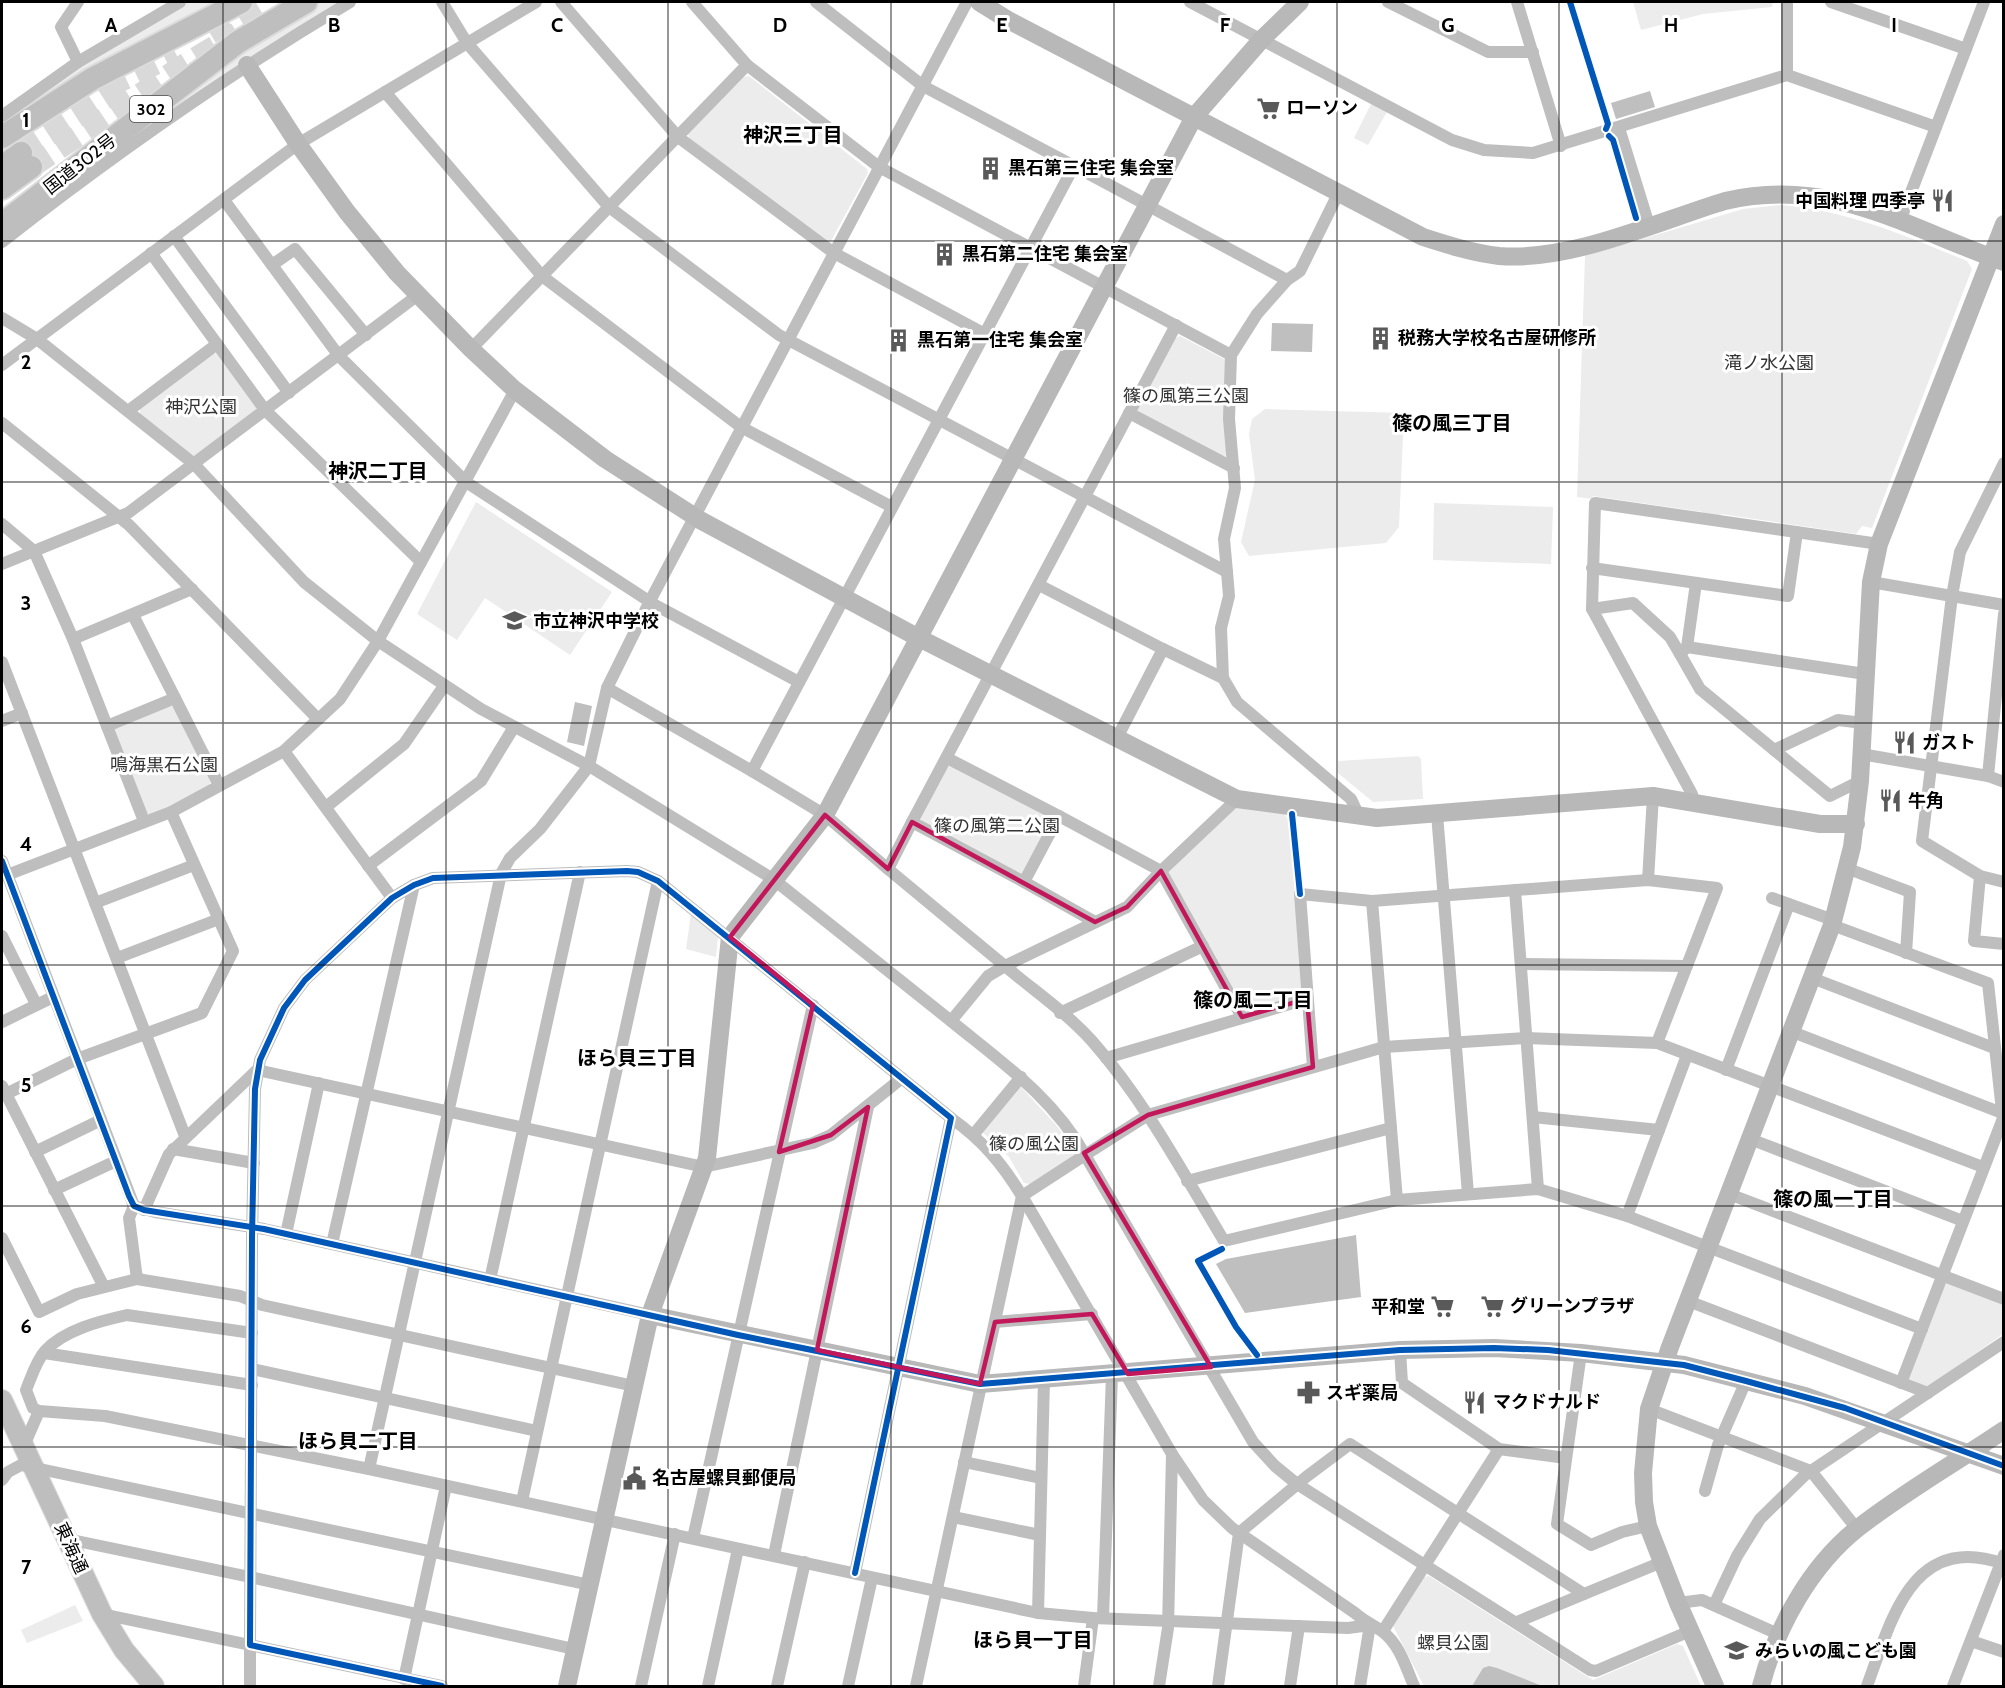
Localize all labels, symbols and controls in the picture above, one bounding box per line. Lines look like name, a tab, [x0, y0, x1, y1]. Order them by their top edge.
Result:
text: A	[105, 13, 118, 37]
text: B	[328, 13, 340, 37]
text: C	[551, 13, 563, 37]
text: D	[773, 13, 787, 37]
text: E	[996, 13, 1008, 37]
text: F	[1220, 13, 1231, 37]
text: G	[1441, 13, 1455, 37]
text: H	[1664, 13, 1678, 37]
text: I	[1891, 13, 1897, 37]
supermarket icon: ローソン	[1255, 95, 1281, 121]
road number: 302	[130, 96, 172, 122]
place label: ローソン	[1286, 97, 1358, 119]
text: 1	[22, 108, 30, 132]
district label: 神沢三丁目	[743, 123, 843, 147]
street label: 国道302号	[39, 129, 121, 199]
building icon: 黒石第三住宅 集会室	[977, 155, 1003, 181]
place label: 黒石第三住宅 集会室	[1008, 157, 1174, 179]
restaurant icon: 中国料理 四季亭	[1930, 188, 1956, 214]
place label: 中国料理 四季亭	[1795, 190, 1925, 212]
building icon: 黒石第二住宅 集会室	[931, 241, 957, 267]
place label: 黒石第二住宅 集会室	[962, 243, 1128, 265]
building icon: 税務大学校名古屋研修所	[1367, 325, 1393, 351]
building icon: 黒石第一住宅 集会室	[886, 327, 912, 353]
place label: 税務大学校名古屋研修所	[1398, 327, 1596, 349]
place label: 黒石第一住宅 集会室	[917, 329, 1083, 351]
text: 2	[21, 350, 31, 374]
park label: 滝ノ水公園	[1724, 352, 1814, 374]
park label: 篠の風第三公園	[1123, 385, 1249, 407]
park label: 神沢公園	[165, 396, 237, 418]
district label: 篠の風三丁目	[1392, 411, 1512, 435]
district label: 神沢二丁目	[328, 459, 428, 483]
text: 3	[21, 591, 31, 615]
school or university icon: 市立神沢中学校	[502, 608, 528, 634]
place label: 市立神沢中学校	[533, 610, 659, 632]
restaurant icon: ガスト	[1891, 730, 1917, 756]
place label: ガスト	[1922, 732, 1976, 754]
park label: 鳴海黒石公園	[110, 754, 218, 776]
restaurant icon: 牛角	[1877, 788, 1903, 814]
place label: 牛角	[1908, 790, 1944, 812]
park label: 篠の風第二公園	[934, 815, 1060, 837]
text: 4	[20, 832, 32, 856]
district label: 篠の風二丁目	[1193, 988, 1313, 1012]
district label: ほら貝三丁目	[577, 1046, 697, 1070]
text: 5	[21, 1073, 31, 1097]
park label: 篠の風公園	[989, 1133, 1079, 1155]
district label: 篠の風一丁目	[1773, 1187, 1893, 1211]
supermarket icon: グリーンプラザ	[1479, 1293, 1505, 1319]
supermarket icon: 平和堂	[1430, 1294, 1456, 1320]
place label: グリーンプラザ	[1510, 1295, 1635, 1317]
place label: 平和堂	[1371, 1296, 1425, 1318]
text: 6	[20, 1314, 32, 1338]
pharmacy icon: スギ薬局	[1295, 1380, 1321, 1406]
place label: スギ薬局	[1326, 1382, 1398, 1404]
restaurant icon: マクドナルド	[1462, 1389, 1488, 1415]
place label: マクドナルド	[1493, 1391, 1601, 1413]
district label: ほら貝二丁目	[298, 1429, 418, 1453]
public building icon: 名古屋螺貝郵便局	[621, 1465, 647, 1491]
place label: 名古屋螺貝郵便局	[652, 1467, 796, 1489]
street label: 東海通	[50, 1519, 92, 1577]
text: 7	[21, 1555, 32, 1579]
district label: ほら貝一丁目	[973, 1628, 1093, 1652]
park label: 螺貝公園	[1417, 1632, 1489, 1654]
school or university icon: みらいの風こども園	[1724, 1638, 1750, 1664]
place label: みらいの風こども園	[1755, 1640, 1917, 1662]

